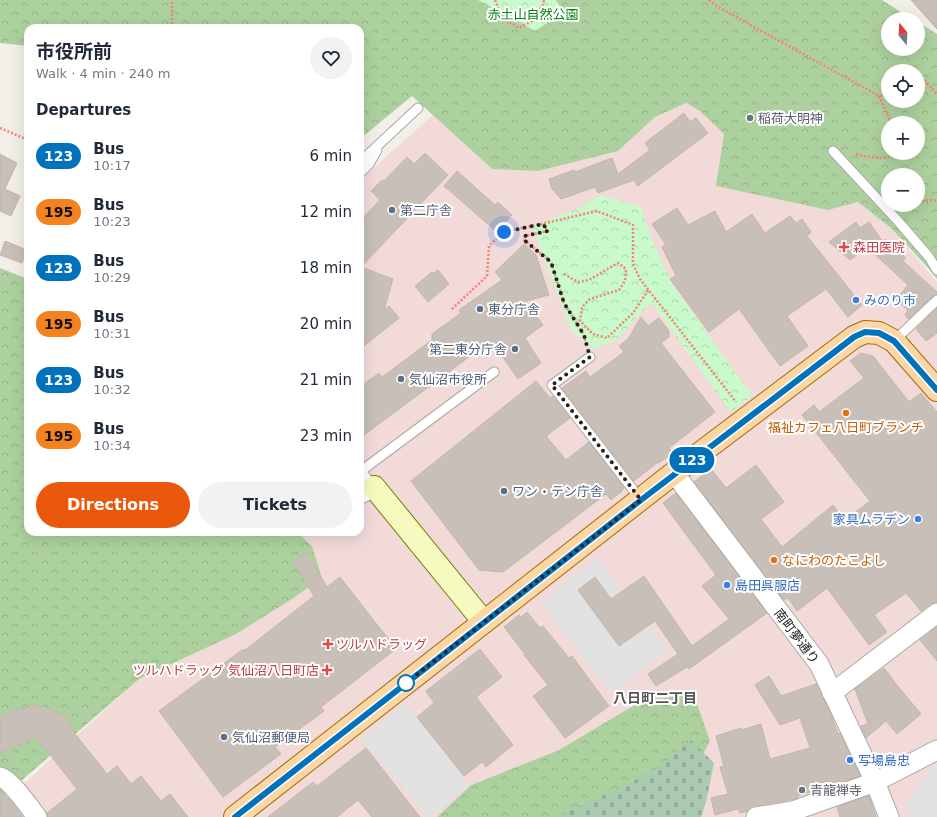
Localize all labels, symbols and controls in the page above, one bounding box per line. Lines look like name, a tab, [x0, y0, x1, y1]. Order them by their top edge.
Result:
park label: 赤土山自然公園	[487, 7, 579, 22]
north arrow	[881, 12, 925, 56]
map controls	[881, 12, 925, 212]
button: heart	[310, 37, 352, 79]
text: 市役所前	[36, 40, 112, 62]
button: locate	[881, 64, 925, 108]
text: Walk · 4 min · 240 m	[36, 66, 170, 81]
text: Departures	[36, 101, 131, 119]
place label: 稲荷大明神	[758, 111, 823, 126]
marker: 稲荷大明神	[745, 113, 755, 123]
button: +	[881, 116, 925, 160]
text: Bus	[93, 140, 124, 158]
text: 6 min	[309, 147, 352, 165]
text: 123	[44, 148, 73, 164]
text: 10:17	[93, 158, 131, 173]
button: −	[881, 168, 925, 212]
text: Bus	[93, 196, 124, 214]
text: 12 min	[300, 203, 352, 221]
place label: 第二庁舎	[400, 203, 452, 218]
text: 195	[44, 204, 73, 220]
marker: 第二庁舎	[387, 205, 397, 215]
text: 10:23	[93, 214, 131, 229]
your location	[494, 222, 514, 242]
place label: 森田医院	[853, 240, 905, 255]
marker: 森田医院	[838, 241, 850, 253]
text: Bus	[93, 252, 124, 270]
text: 18 min	[300, 259, 352, 277]
text: 123	[44, 260, 73, 276]
text: 10:29	[93, 270, 131, 285]
place label: みのり市	[864, 293, 916, 308]
marker: みのり市	[851, 295, 861, 305]
place label: 東分庁舎	[488, 302, 540, 317]
marker: 東分庁舎	[475, 304, 485, 314]
text: Bus	[93, 308, 124, 326]
text: 20 min	[300, 315, 352, 333]
text: 195	[44, 316, 73, 332]
text: 10:31	[93, 326, 131, 341]
place label: 第二東分庁舎	[429, 342, 507, 357]
marker: 第二東分庁舎	[510, 344, 520, 354]
text: Bus	[93, 364, 124, 382]
text: 21 min	[300, 371, 352, 389]
text: 123	[44, 372, 73, 388]
place label: 気仙沼市役所	[409, 372, 487, 387]
marker: 気仙沼市役所	[396, 374, 406, 384]
text: 10:32	[93, 382, 131, 397]
marker: 福祉カフェ八日町ブランチ	[841, 408, 851, 418]
text: Bus	[93, 420, 124, 438]
place label: 福祉カフェ八日町ブランチ	[768, 420, 924, 435]
text: 23 min	[300, 427, 352, 445]
text: 195	[44, 428, 73, 444]
text: 10:34	[93, 438, 131, 453]
line badge: 123	[669, 447, 715, 473]
text: 123	[677, 452, 707, 468]
button: Directions	[36, 482, 190, 528]
button: Tickets	[198, 482, 352, 528]
place label: ワン・テン庁舎	[512, 484, 603, 499]
marker: ワン・テン庁舎	[499, 486, 509, 496]
place label: 家具ムラデン	[833, 512, 910, 527]
marker: 家具ムラデン	[913, 514, 923, 524]
place label: なにわのたこよし	[782, 553, 886, 568]
marker: なにわのたこよし	[769, 555, 779, 565]
place label: 島田呉服店	[735, 578, 800, 593]
marker: 島田呉服店	[722, 580, 732, 590]
street label: 南町夢通り	[771, 606, 822, 667]
place label: ツルハドラッグ	[336, 637, 427, 652]
marker: ツルハドラッグ	[323, 639, 333, 649]
place label: ツルハドラッグ 気仙沼八日町店	[133, 663, 319, 678]
marker: ツルハドラッグ 気仙沼八日町店	[322, 665, 332, 675]
unlabelled marker	[397, 674, 415, 692]
district label: 八日町二丁目	[613, 690, 697, 706]
place label: 気仙沼郵便局	[232, 730, 310, 745]
marker: 気仙沼郵便局	[219, 732, 229, 742]
place label: 写場島忠	[858, 753, 910, 768]
marker: 写場島忠	[845, 755, 855, 765]
place label: 青龍禅寺	[810, 783, 862, 798]
marker: 青龍禅寺	[797, 785, 807, 795]

